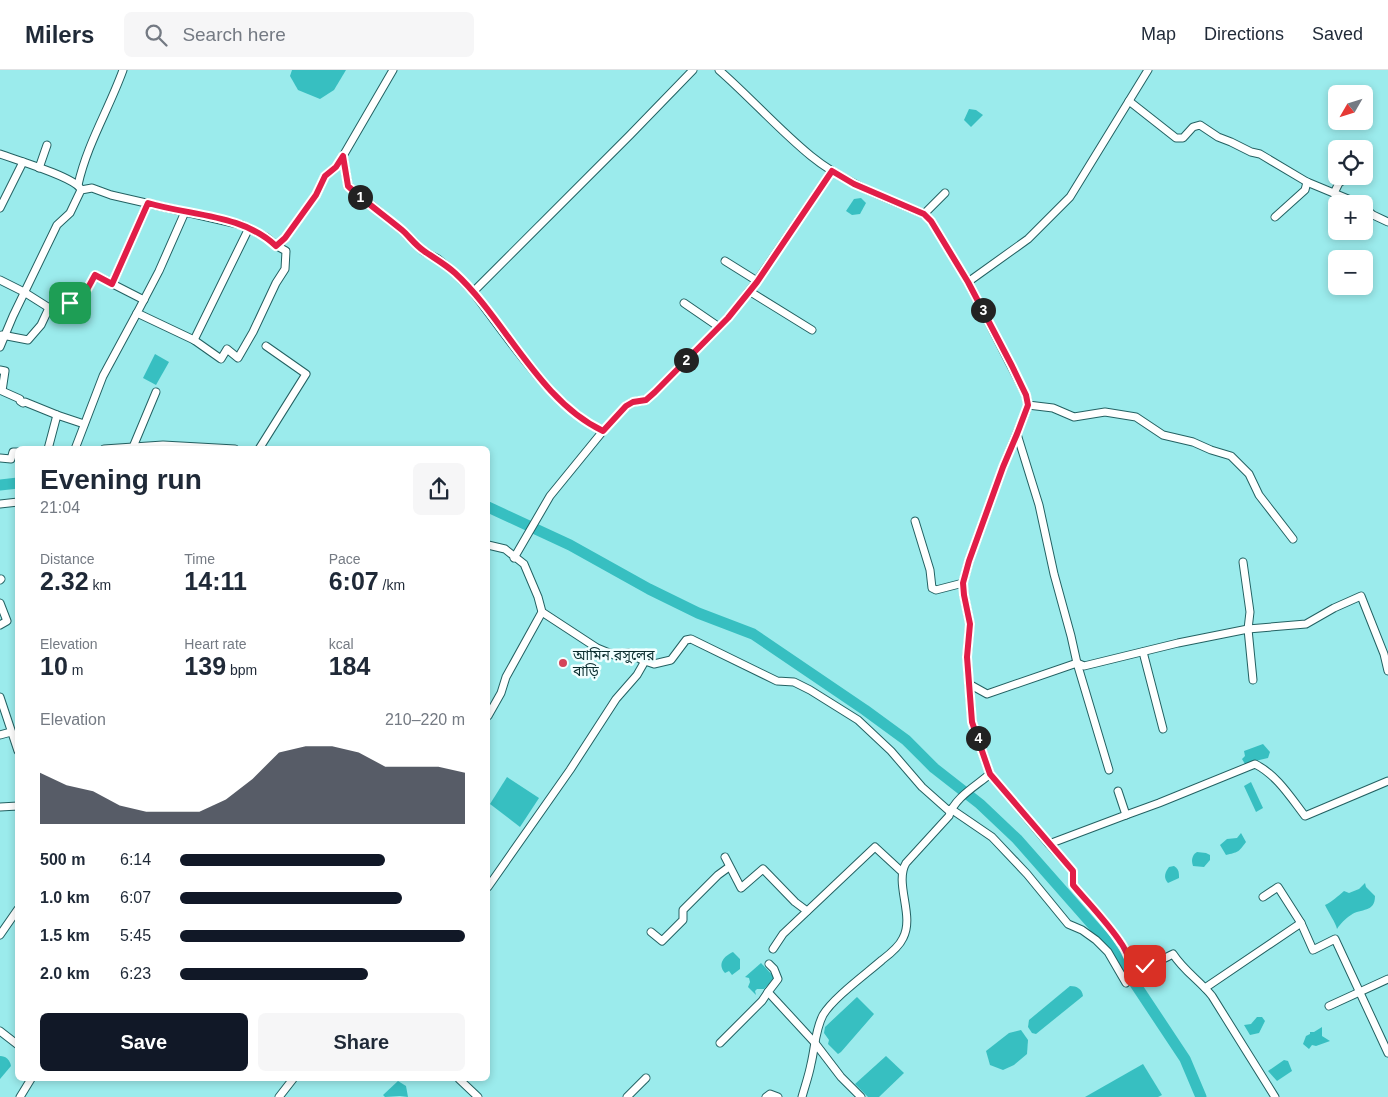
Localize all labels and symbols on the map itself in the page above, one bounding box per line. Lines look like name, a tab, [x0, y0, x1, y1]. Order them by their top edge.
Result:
north arrow	[1328, 85, 1372, 130]
pin: 1	[348, 184, 372, 210]
pin	[49, 282, 91, 324]
pin: 3	[970, 298, 996, 322]
pin: 2	[674, 348, 698, 372]
place label: আমিন রসুলের বাড়ি	[572, 647, 655, 679]
marker: আমিন রসুলের বাড়ি	[557, 657, 569, 669]
pin: 4	[966, 726, 990, 750]
pin	[1124, 945, 1166, 987]

